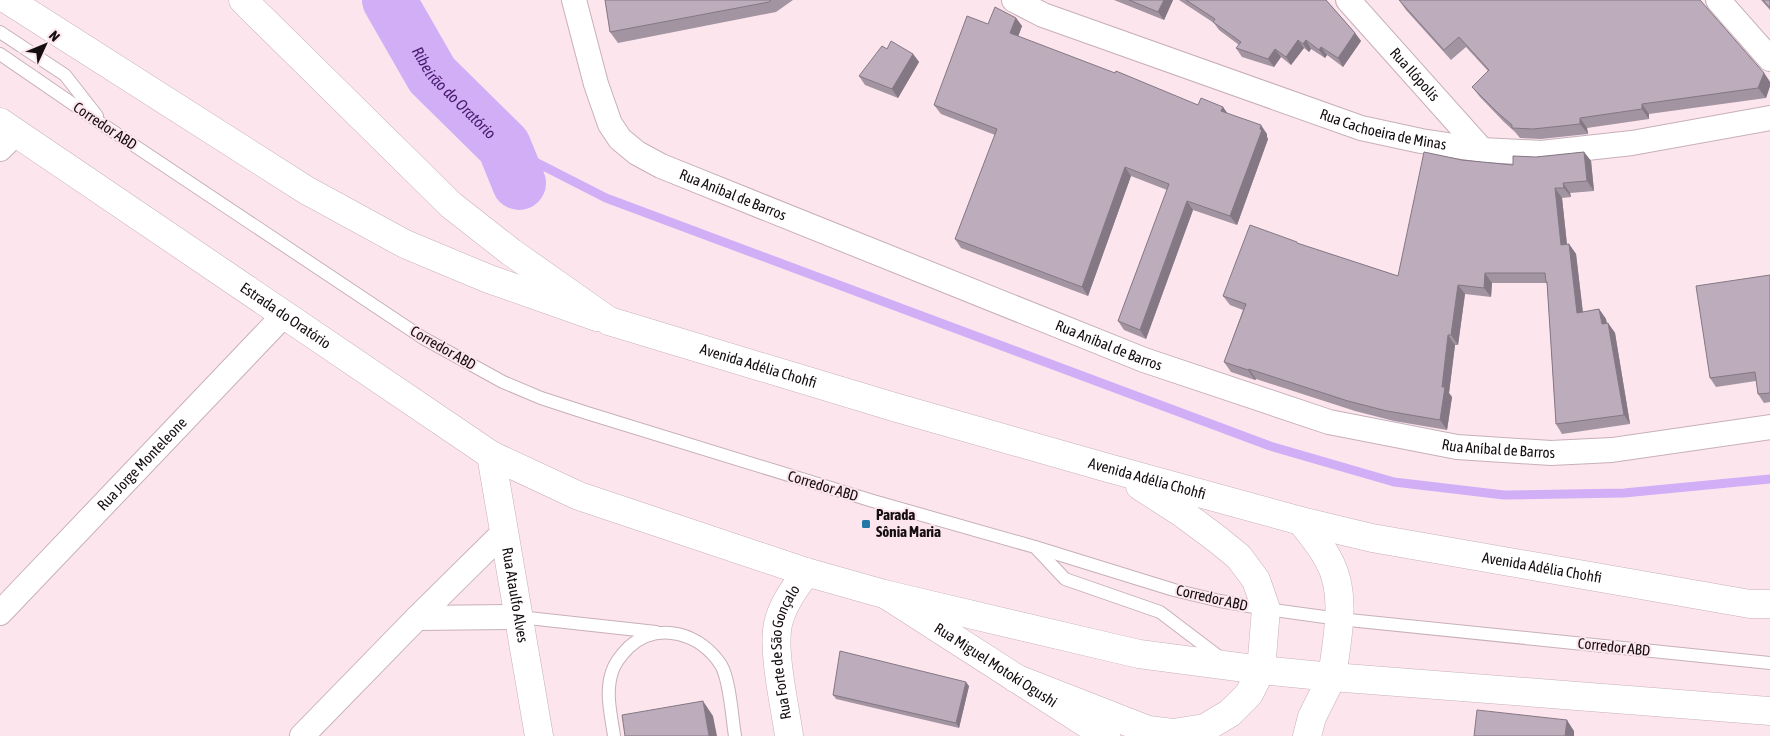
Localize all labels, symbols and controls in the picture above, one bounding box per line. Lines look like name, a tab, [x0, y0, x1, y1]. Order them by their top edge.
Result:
north arrow	[20, 20, 70, 70]
text: N	[46, 27, 63, 44]
water label: Ribeirão do Oratório	[409, 43, 500, 142]
street label: Rua Ilópolis	[1387, 44, 1443, 104]
street label: Corredor ABD	[70, 98, 140, 153]
street label: Rua Cachoeira de Minas	[1318, 105, 1448, 153]
street label: Rua Aníbal de Barros	[677, 165, 789, 223]
street label: Estrada do Oratório	[237, 279, 334, 352]
street label: Rua Aníbal de Barros	[1053, 316, 1165, 374]
street label: Corredor ABD	[407, 322, 479, 373]
street label: Avenida Adélia Chohfi	[698, 340, 819, 391]
street label: Rua Jorge Monteleone	[94, 413, 190, 513]
street label: Rua Aníbal de Barros	[1440, 435, 1555, 461]
street label: Avenida Adélia Chohfi	[1087, 454, 1208, 502]
street label: Corredor ABD	[786, 467, 860, 504]
place label: Parada Sônia Maria	[876, 506, 941, 540]
marker: Parada Sônia Maria	[860, 518, 872, 530]
street label: Rua Ataulfo Alves	[499, 546, 532, 644]
street label: Avenida Adélia Chohfi	[1481, 548, 1603, 586]
street label: Rua Forte de São Gonçalo	[767, 581, 803, 721]
street label: Corredor ABD	[1175, 581, 1250, 614]
street label: Rua Miguel Motoki Ogushi	[931, 619, 1060, 710]
street label: Corredor ABD	[1577, 634, 1651, 659]

